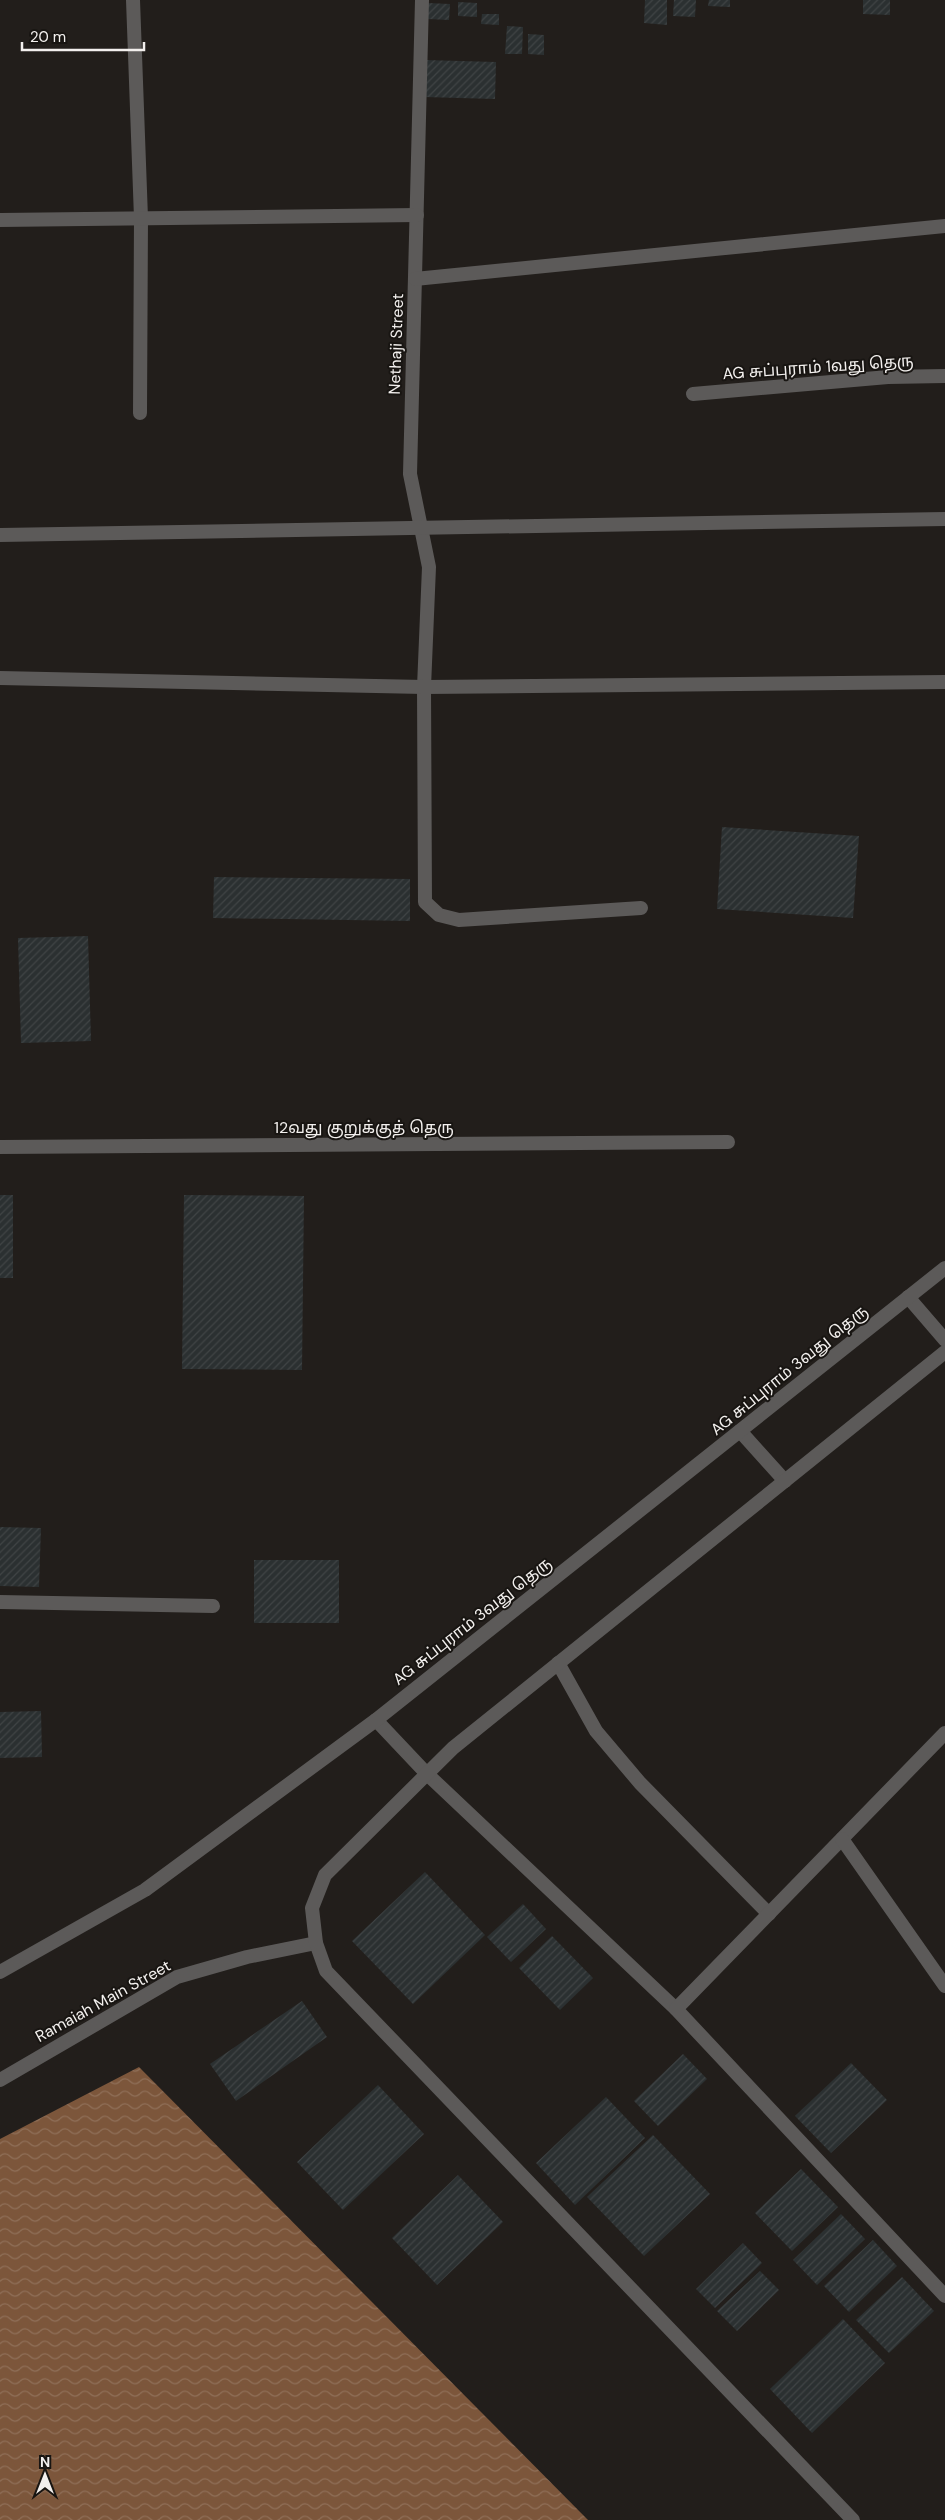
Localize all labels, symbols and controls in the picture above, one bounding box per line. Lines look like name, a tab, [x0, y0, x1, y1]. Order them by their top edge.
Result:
scale bar	[22, 20, 145, 52]
text: 20 m	[30, 27, 66, 47]
street label: Nethaji Street	[384, 293, 408, 395]
street label: AG சுப்புராம் 1வது தெரு	[722, 350, 914, 385]
street label: 12வது குறுக்குத் தெரு	[274, 1117, 454, 1139]
street label: AG சுப்புராம் 3வது தெரு	[706, 1300, 873, 1441]
street label: AG சுப்புராம் 3வது தெரு	[388, 1552, 556, 1690]
street label: Ramaiah Main Street	[32, 1955, 174, 2047]
north arrow	[20, 2450, 70, 2500]
text: N	[40, 2453, 50, 2471]

